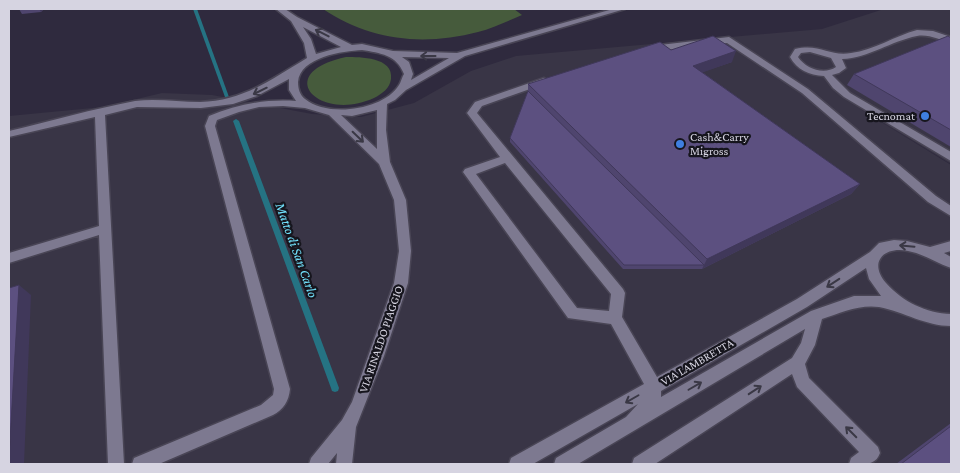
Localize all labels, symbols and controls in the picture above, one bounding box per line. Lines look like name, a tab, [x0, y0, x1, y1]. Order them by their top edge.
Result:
one-way arrow	[315, 28, 330, 37]
one-way arrow	[420, 51, 436, 61]
one-way arrow	[253, 87, 268, 96]
place label: Tecnomat	[867, 109, 916, 123]
marker: Tecnomat	[919, 110, 931, 122]
place label: Cash&Carry Migross	[690, 130, 749, 158]
one-way arrow	[352, 131, 364, 143]
marker: Cash&Carry Migross	[674, 138, 686, 150]
water label: Matto di San Carlo	[272, 199, 322, 300]
one-way arrow	[899, 241, 915, 251]
one-way arrow	[826, 277, 840, 288]
street label: VIA RINALDO PIAGGIO	[356, 284, 406, 394]
street label: VIA LAMBRETTA	[658, 335, 736, 388]
one-way arrow	[687, 381, 701, 391]
one-way arrow	[747, 385, 761, 395]
one-way arrow	[624, 394, 639, 404]
one-way arrow	[845, 425, 857, 438]

